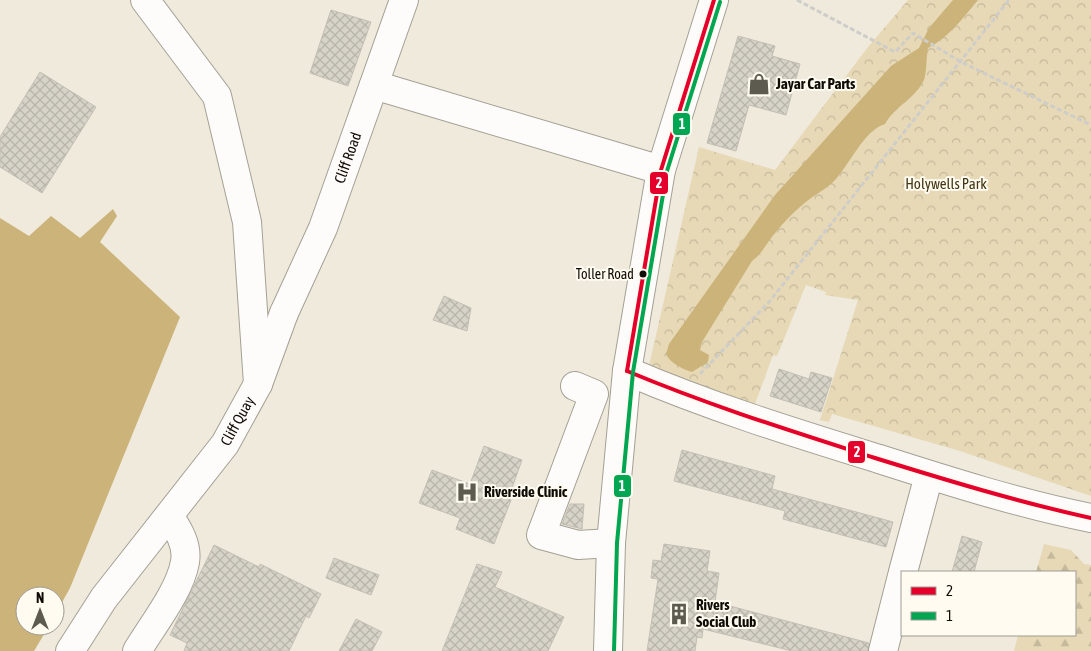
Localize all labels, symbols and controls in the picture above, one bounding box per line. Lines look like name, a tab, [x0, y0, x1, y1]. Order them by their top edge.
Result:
shop icon: Jayar Car Parts	[746, 71, 772, 97]
place label: Jayar Car Parts	[775, 75, 856, 92]
line badge: 1	[672, 112, 691, 136]
text: 1	[679, 116, 686, 132]
street label: Cliff Road	[331, 130, 364, 186]
line badge: 2	[649, 171, 669, 195]
text: 2	[656, 175, 663, 191]
park label: Holywells Park	[905, 175, 987, 192]
place label: Toller Road	[576, 266, 634, 282]
marker: Toller Road	[638, 269, 648, 279]
street label: Cliff Quay	[217, 393, 258, 448]
line badge: 2	[847, 440, 866, 464]
text: 2	[854, 444, 861, 460]
line badge: 1	[613, 474, 632, 498]
text: 1	[619, 478, 626, 494]
hospital icon: Riverside Clinic	[454, 479, 480, 505]
place label: Riverside Clinic	[484, 483, 568, 500]
legend	[901, 571, 1076, 636]
text: 2	[946, 582, 953, 599]
north arrow	[15, 586, 65, 636]
text: N	[36, 590, 44, 606]
place label: Rivers Social Club	[696, 596, 756, 630]
building icon: Rivers Social Club	[666, 601, 692, 627]
text: 1	[946, 607, 953, 624]

